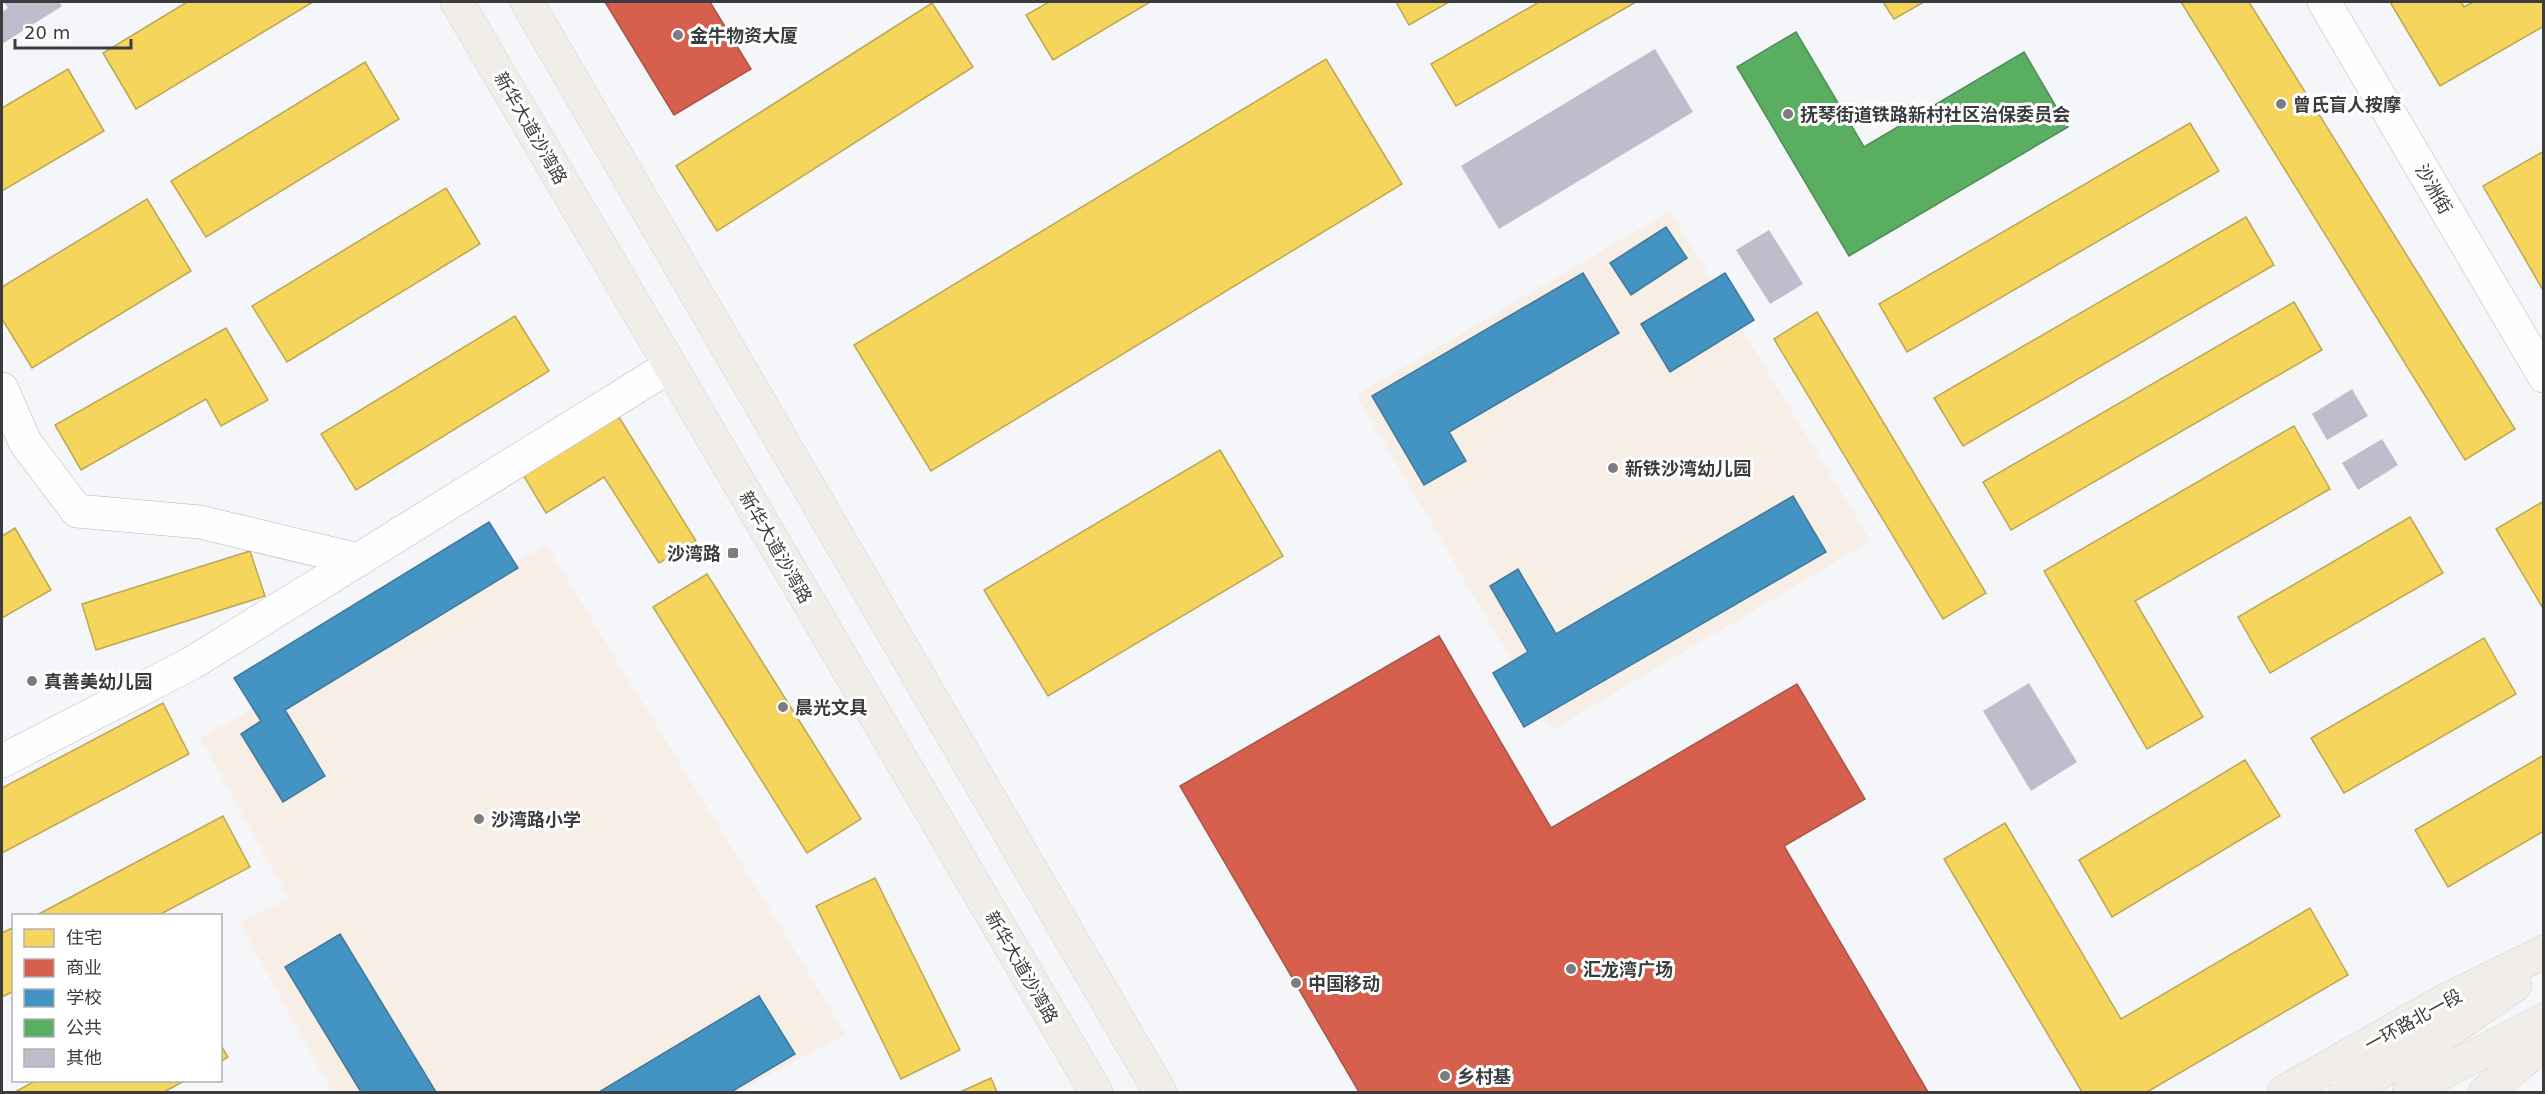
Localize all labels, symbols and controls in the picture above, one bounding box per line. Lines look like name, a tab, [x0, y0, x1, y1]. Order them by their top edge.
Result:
scale bar	[15, 12, 130, 50]
text: 20 m	[24, 22, 70, 43]
place label: 金牛物资大厦	[690, 25, 798, 46]
marker: 金牛物资大厦	[671, 28, 685, 42]
street label: 新华大道沙湾路	[490, 68, 572, 188]
place label: 曾氏盲人按摩	[2293, 94, 2401, 115]
marker: 曾氏盲人按摩	[2274, 97, 2288, 111]
place label: 抚琴街道铁路新村社区治保委员会	[1800, 104, 2070, 125]
marker: 抚琴街道铁路新村社区治保委员会	[1781, 107, 1795, 121]
street label: 沙洲街	[2411, 160, 2457, 218]
place label: 新铁沙湾幼儿园	[1625, 458, 1751, 479]
marker: 新铁沙湾幼儿园	[1606, 461, 1620, 475]
street label: 新华大道沙湾路	[735, 487, 817, 607]
place label: 沙湾路	[667, 543, 721, 564]
marker: 沙湾路	[726, 546, 740, 560]
place label: 真善美幼儿园	[44, 671, 152, 692]
marker: 真善美幼儿园	[25, 674, 39, 688]
place label: 晨光文具	[795, 697, 867, 718]
marker: 晨光文具	[776, 700, 790, 714]
place label: 沙湾路小学	[491, 809, 581, 830]
marker: 沙湾路小学	[472, 812, 486, 826]
street label: 新华大道沙湾路	[981, 907, 1063, 1027]
legend	[12, 914, 222, 1082]
text: 住宅	[66, 927, 102, 948]
text: 商业	[66, 957, 102, 978]
place label: 汇龙湾广场	[1583, 959, 1673, 980]
marker: 汇龙湾广场	[1564, 962, 1578, 976]
place label: 中国移动	[1308, 973, 1380, 994]
marker: 中国移动	[1289, 976, 1303, 990]
street label: 一环路北一段	[2361, 985, 2465, 1055]
text: 学校	[66, 987, 102, 1008]
text: 公共	[66, 1017, 102, 1038]
text: 其他	[66, 1047, 102, 1068]
place label: 乡村基	[1457, 1066, 1511, 1087]
marker: 乡村基	[1438, 1069, 1452, 1083]

